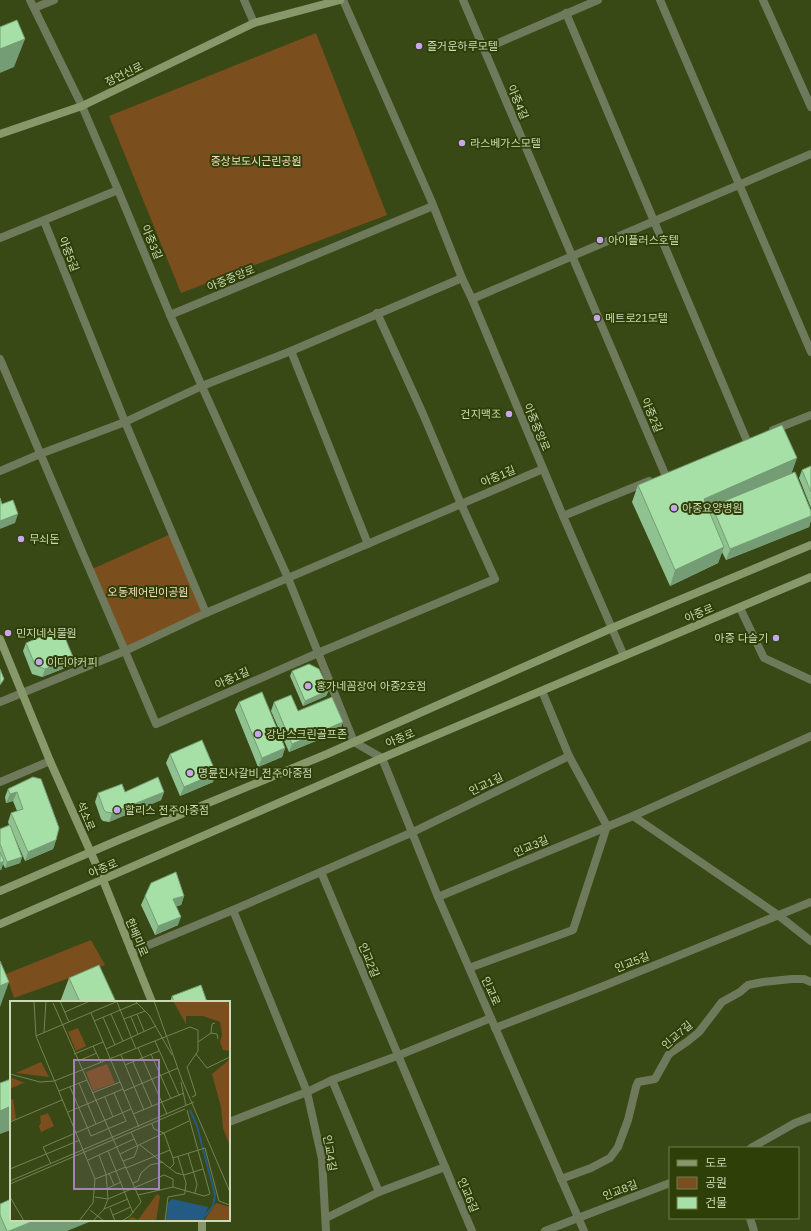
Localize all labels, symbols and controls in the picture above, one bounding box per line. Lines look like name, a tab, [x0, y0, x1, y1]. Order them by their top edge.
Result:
place label: 즐거운하루모텔	[427, 40, 498, 52]
marker: 즐거운하루모텔	[414, 41, 424, 51]
street label: 정언신로	[103, 60, 145, 88]
street label: 아중4길	[505, 83, 531, 121]
place label: 라스베가스모텔	[470, 137, 541, 149]
marker: 라스베가스모텔	[457, 138, 467, 148]
park label: 중상보도시근린공원	[210, 155, 302, 167]
street label: 아중3길	[139, 223, 165, 261]
place label: 아이플러스호텔	[608, 234, 679, 246]
street label: 아중5길	[57, 235, 81, 273]
marker: 아이플러스호텔	[595, 235, 605, 245]
street label: 아중중앙로	[205, 263, 257, 293]
place label: 메트로21모텔	[605, 312, 668, 324]
marker: 메트로21모텔	[592, 313, 602, 323]
street label: 아중2길	[639, 396, 665, 434]
street label: 아중중앙로	[522, 401, 552, 453]
place label: 건지맥조	[461, 408, 501, 420]
marker: 건지맥조	[504, 409, 514, 419]
street label: 아중1길	[479, 463, 517, 489]
place label: 아중요양병원	[682, 502, 743, 514]
marker: 아중요양병원	[669, 503, 679, 513]
place label: 무쇠돈	[29, 533, 59, 545]
marker: 무쇠돈	[16, 534, 26, 544]
park label: 오동제어린이공원	[108, 586, 188, 598]
street label: 아중로	[683, 602, 715, 624]
place label: 민지네식물원	[16, 627, 77, 639]
marker: 민지네식물원	[3, 628, 13, 638]
place label: 아중 다슬기	[714, 632, 768, 644]
marker: 아중 다슬기	[771, 633, 781, 643]
place label: 이디야커피	[47, 656, 98, 668]
marker: 이디야커피	[34, 657, 44, 667]
street label: 아중1길	[213, 665, 251, 691]
place label: 홍가네꼼장어 아중2호점	[316, 680, 426, 692]
marker: 홍가네꼼장어 아중2호점	[303, 681, 313, 691]
street label: 아중로	[384, 727, 416, 749]
place label: 강남스크린골프존	[266, 728, 347, 740]
marker: 강남스크린골프존	[253, 729, 263, 739]
place label: 명륜진사갈비 전주아중점	[198, 767, 312, 779]
marker: 명륜진사갈비 전주아중점	[185, 768, 195, 778]
street label: 인교1길	[467, 771, 505, 797]
street label: 석소로	[75, 800, 97, 832]
place label: 할리스 전주아중점	[125, 804, 209, 816]
marker: 할리스 전주아중점	[112, 805, 122, 815]
street label: 인교3길	[512, 833, 550, 859]
street label: 아중로	[87, 857, 119, 879]
street label: 한배미로	[124, 916, 150, 958]
street label: 인교2길	[356, 941, 382, 979]
street label: 인교5길	[613, 950, 651, 974]
street label: 인교로	[479, 975, 503, 1007]
inset map	[10, 1001, 230, 1221]
street label: 인교7길	[659, 1019, 695, 1051]
street label: 인교4길	[321, 1134, 339, 1172]
legend	[669, 1147, 799, 1219]
text: 도로	[705, 1156, 727, 1170]
street label: 인교6길	[455, 1176, 481, 1214]
text: 공원	[705, 1176, 727, 1190]
street label: 인교8길	[601, 1178, 639, 1202]
text: 건물	[705, 1196, 727, 1210]

